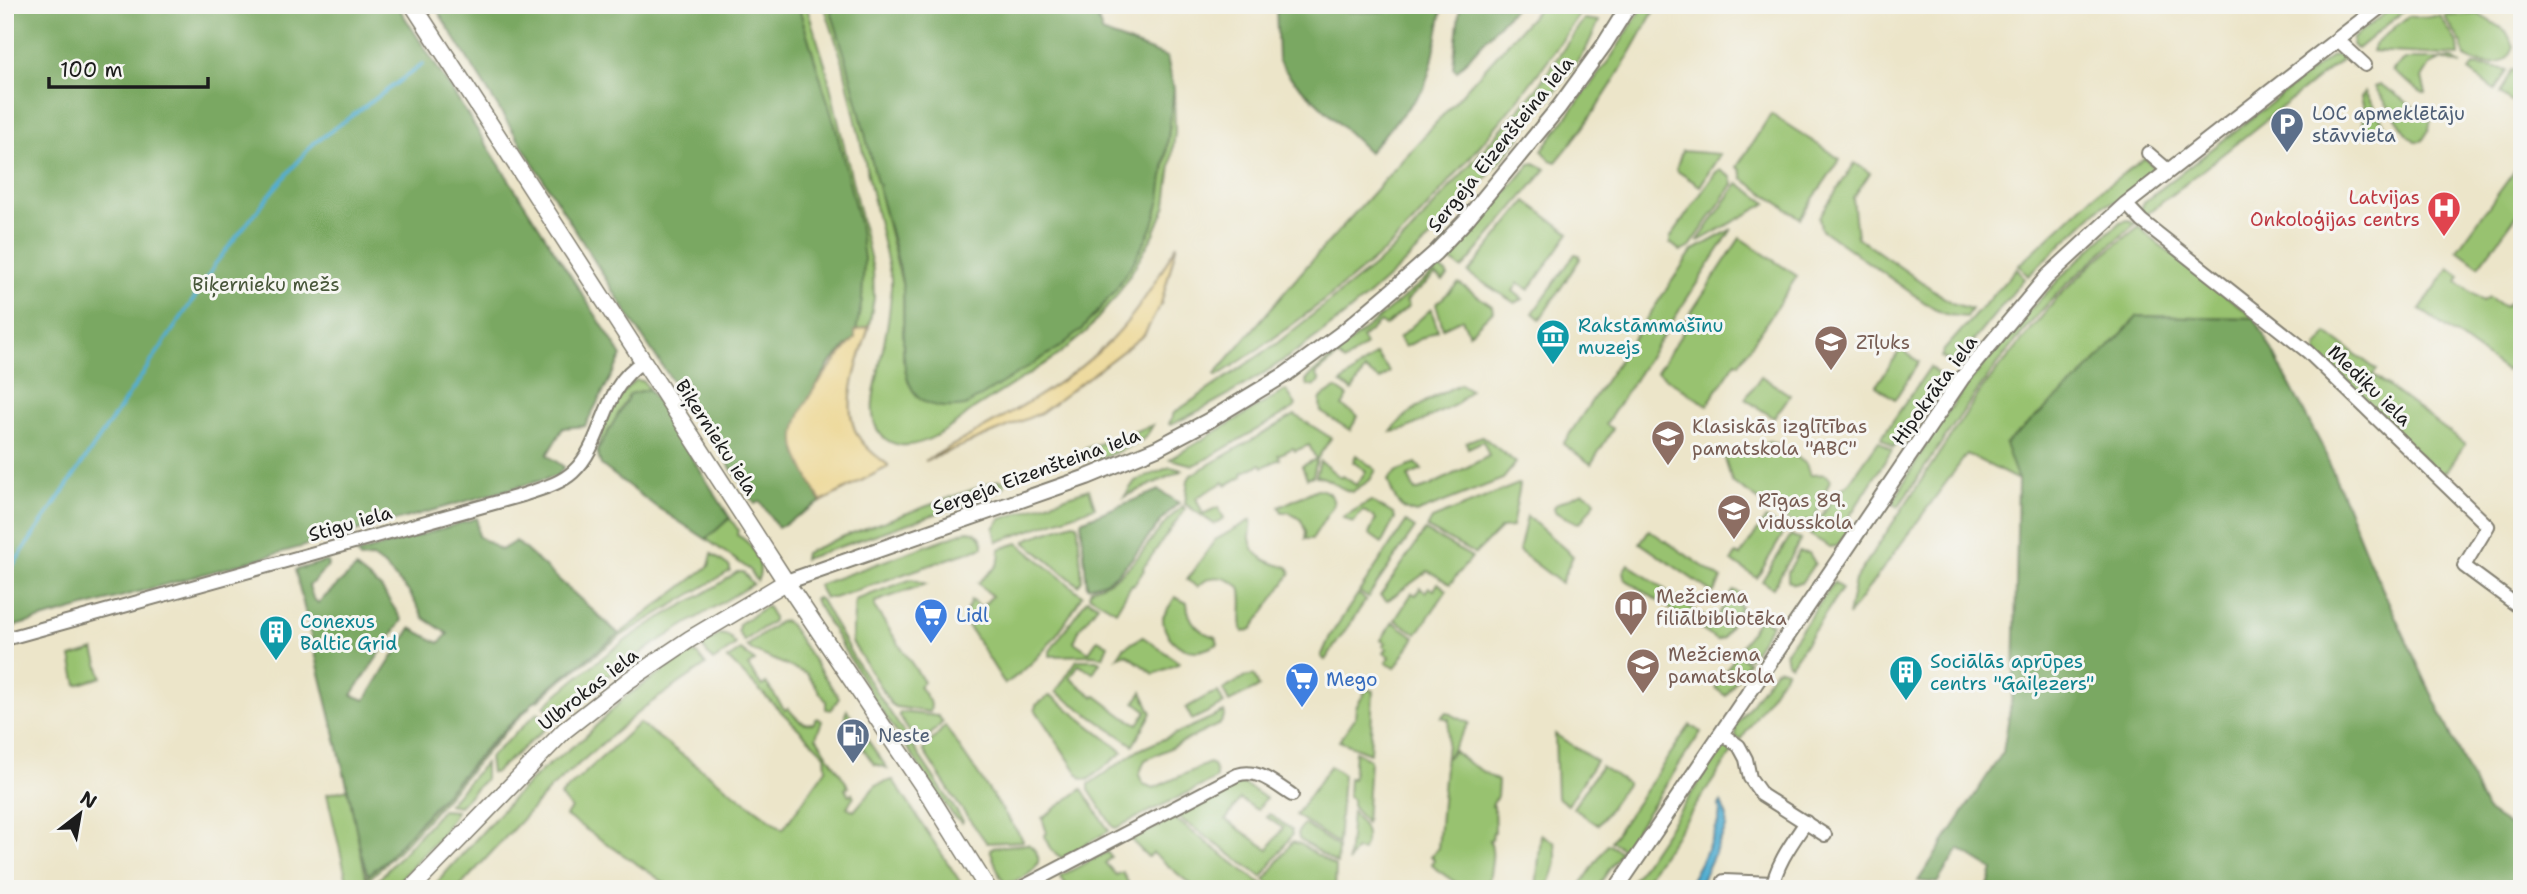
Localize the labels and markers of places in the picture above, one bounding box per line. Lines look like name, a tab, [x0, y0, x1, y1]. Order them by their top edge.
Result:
place label: LOC apmeklētāju stāvvieta	[2312, 101, 2465, 148]
parking icon: LOC apmeklētāju stāvvieta	[2268, 105, 2306, 154]
place label: Latvijas Onkoloģijas centrs	[2250, 185, 2420, 232]
hospital icon: Latvijas Onkoloģijas centrs	[2425, 189, 2463, 238]
place label: Rakstāmmašīnu muzejs	[1578, 313, 1723, 360]
museum icon: Rakstāmmašīnu muzejs	[1534, 317, 1572, 366]
school or university icon: Zīļuks	[1812, 323, 1850, 372]
place label: Zīļuks	[1856, 330, 1910, 356]
place label: Klasiskās izglītības pamatskola "ABC"	[1692, 414, 1867, 461]
school or university icon: Klasiskās izglītības pamatskola "ABC"	[1649, 418, 1687, 467]
place label: Rīgas 89. vidusskola	[1758, 488, 1853, 535]
school or university icon: Rīgas 89. vidusskola	[1715, 492, 1753, 541]
place label: Mežciema filiālbibliotēka	[1656, 584, 1787, 631]
library icon: Mežciema filiālbibliotēka	[1612, 588, 1650, 637]
supermarket icon: Lidl	[912, 596, 950, 645]
place label: Lidl	[956, 603, 989, 628]
place label: Conexus Baltic Grid	[300, 609, 397, 656]
building icon: Conexus Baltic Grid	[257, 613, 295, 662]
place label: Mežciema pamatskola	[1668, 642, 1775, 689]
school or university icon: Mežciema pamatskola	[1624, 646, 1662, 695]
place label: Sociālās aprūpes centrs "Gaiļezers"	[1930, 649, 2095, 697]
building icon: Sociālās aprūpes centrs "Gaiļezers"	[1887, 653, 1925, 702]
supermarket icon: Mego	[1283, 660, 1321, 709]
place label: Mego	[1326, 667, 1378, 692]
fuel station icon: Neste	[834, 716, 872, 765]
place label: Neste	[878, 723, 930, 748]

